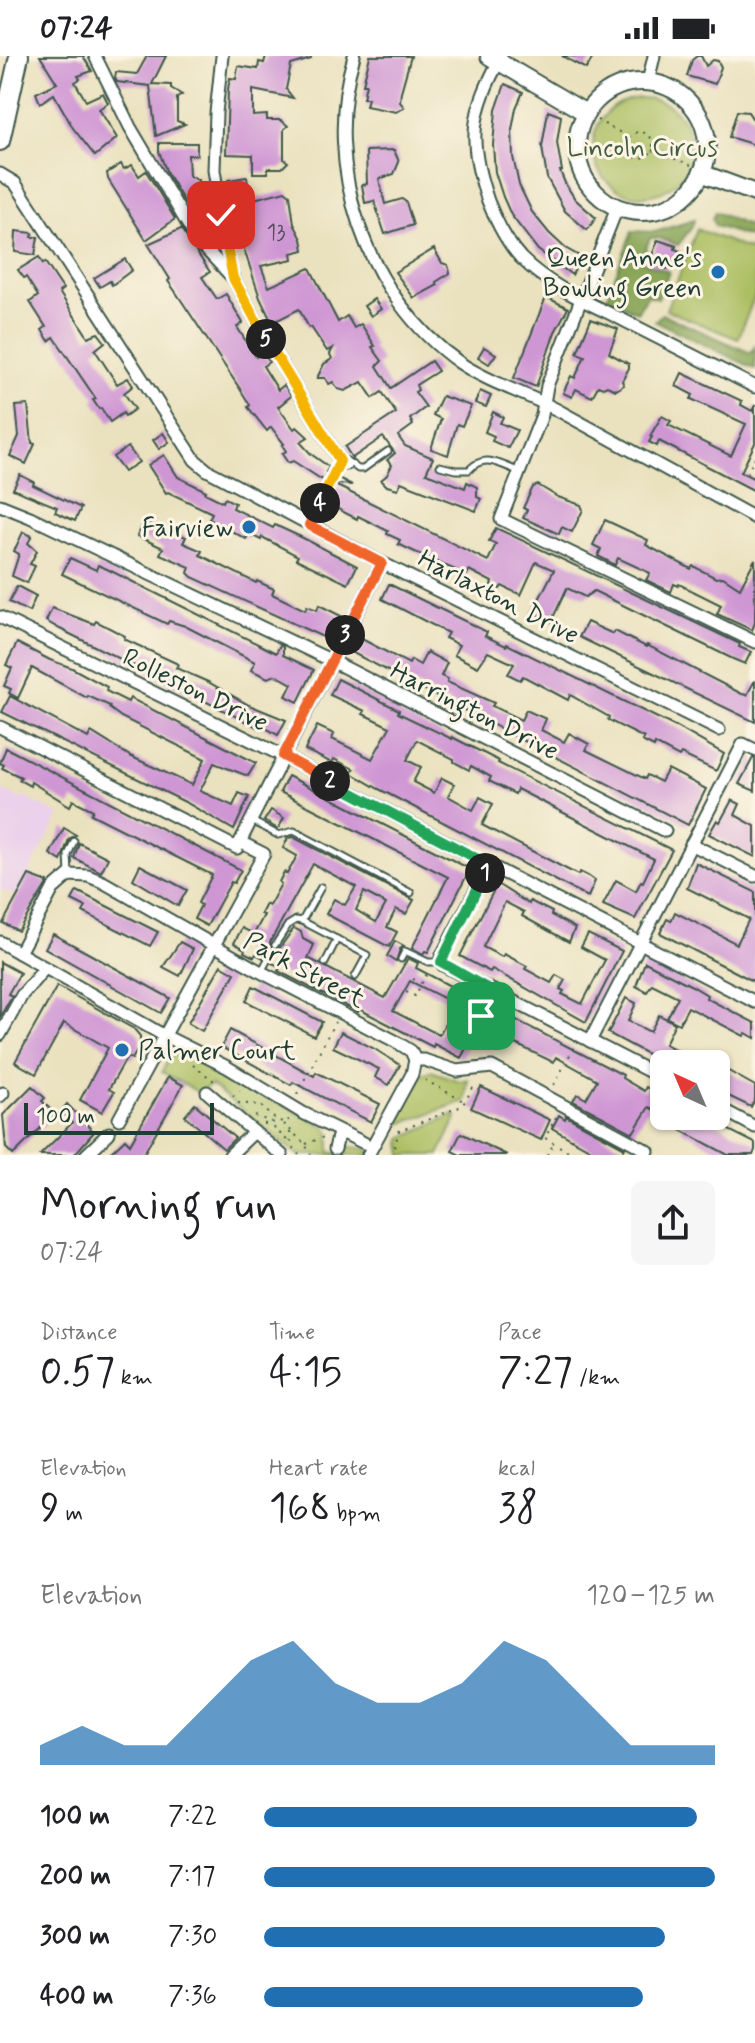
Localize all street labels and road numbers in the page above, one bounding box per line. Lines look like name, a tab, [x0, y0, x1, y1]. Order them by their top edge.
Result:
street label: Harlaxton Drive	[412, 543, 584, 653]
street label: Rolleston Drive	[117, 641, 274, 741]
street label: Harrington Drive	[383, 655, 564, 772]
street label: Park Street	[237, 924, 371, 1017]

